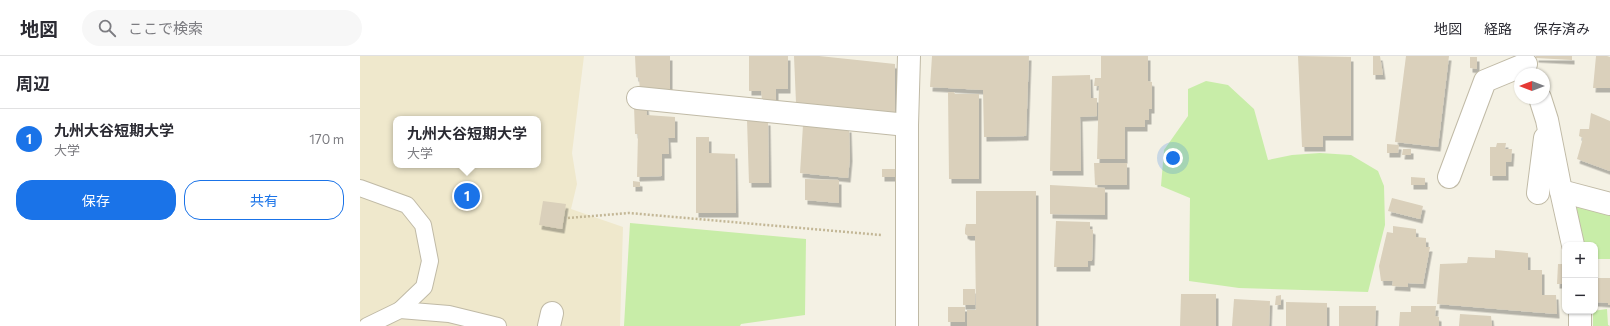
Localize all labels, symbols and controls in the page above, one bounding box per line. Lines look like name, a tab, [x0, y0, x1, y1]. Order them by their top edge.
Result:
search box	[82, 10, 362, 46]
text: 地図	[20, 17, 58, 40]
icon: search	[96, 17, 118, 39]
text: ここで検索	[128, 19, 203, 37]
text: 地図	[1434, 20, 1462, 37]
text: 経路	[1484, 20, 1512, 37]
text: 保存済み	[1534, 20, 1590, 37]
north arrow	[1514, 68, 1550, 104]
text: 周辺	[16, 73, 50, 94]
popup	[393, 116, 541, 168]
text: 九州大谷短期大学	[54, 121, 174, 139]
text: 九州大谷短期大学	[407, 124, 527, 142]
text: 1	[26, 131, 32, 147]
text: 170 m	[309, 131, 344, 147]
text: 大学	[54, 142, 80, 158]
text: 大学	[407, 145, 433, 161]
your location	[1163, 148, 1183, 168]
button: 保存	[16, 180, 176, 220]
button: 共有	[184, 180, 344, 220]
pin: 1	[454, 181, 480, 211]
map controls	[1562, 242, 1598, 314]
button: +	[1562, 242, 1598, 278]
button: −	[1562, 278, 1598, 314]

